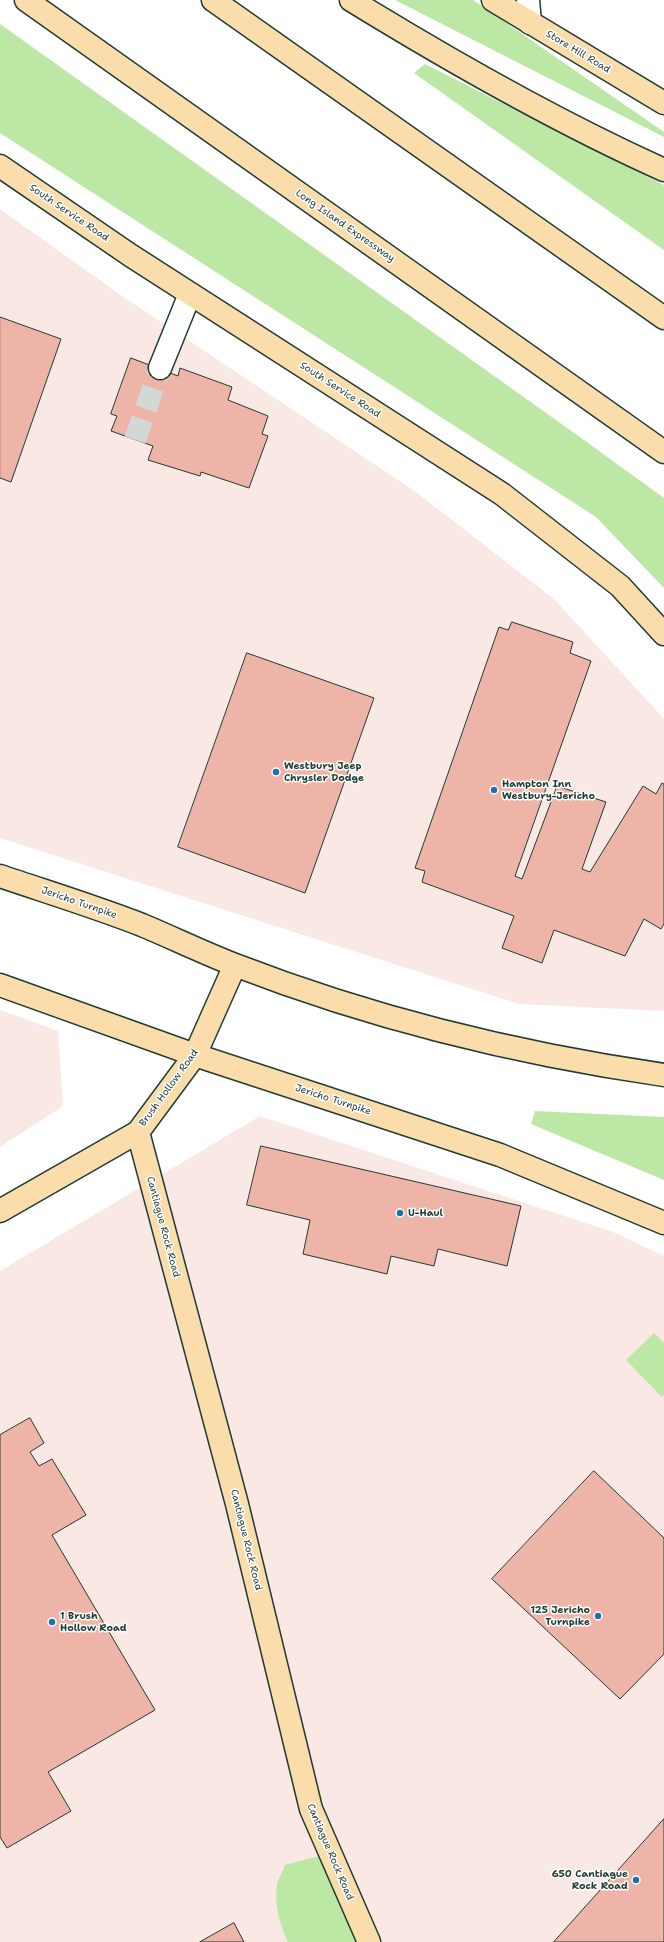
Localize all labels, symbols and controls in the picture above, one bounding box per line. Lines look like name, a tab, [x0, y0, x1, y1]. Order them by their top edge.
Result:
street label: Store Hill Road	[544, 28, 612, 76]
street label: South Service Road	[27, 182, 111, 244]
street label: Long Island Expressway	[293, 187, 397, 265]
street label: South Service Road	[297, 359, 383, 421]
place label: Westbury Jeep Chrysler Dodge	[284, 760, 364, 784]
marker: Westbury Jeep Chrysler Dodge	[271, 767, 281, 777]
place label: Hampton Inn Westbury-Jericho	[502, 778, 595, 802]
marker: Hampton Inn Westbury-Jericho	[489, 785, 499, 795]
street label: Jericho Turnpike	[40, 884, 118, 922]
street label: Brush Hollow Road	[137, 1047, 201, 1129]
street label: Jericho Turnpike	[293, 1082, 373, 1118]
street label: Cantiague Rock Road	[144, 1175, 182, 1279]
place label: U-Haul	[408, 1207, 443, 1219]
marker: U-Haul	[395, 1208, 405, 1218]
street label: Cantiague Rock Road	[228, 1488, 264, 1592]
place label: 125 Jericho Turnpike	[530, 1604, 590, 1628]
place label: 1 Brush Hollow Road	[60, 1610, 127, 1634]
marker: 125 Jericho Turnpike	[593, 1611, 603, 1621]
marker: 1 Brush Hollow Road	[47, 1617, 57, 1627]
street label: Cantiague Rock Road	[304, 1802, 356, 1902]
place label: 650 Cantiague Rock Road	[552, 1868, 628, 1892]
marker: 650 Cantiague Rock Road	[631, 1875, 641, 1885]

